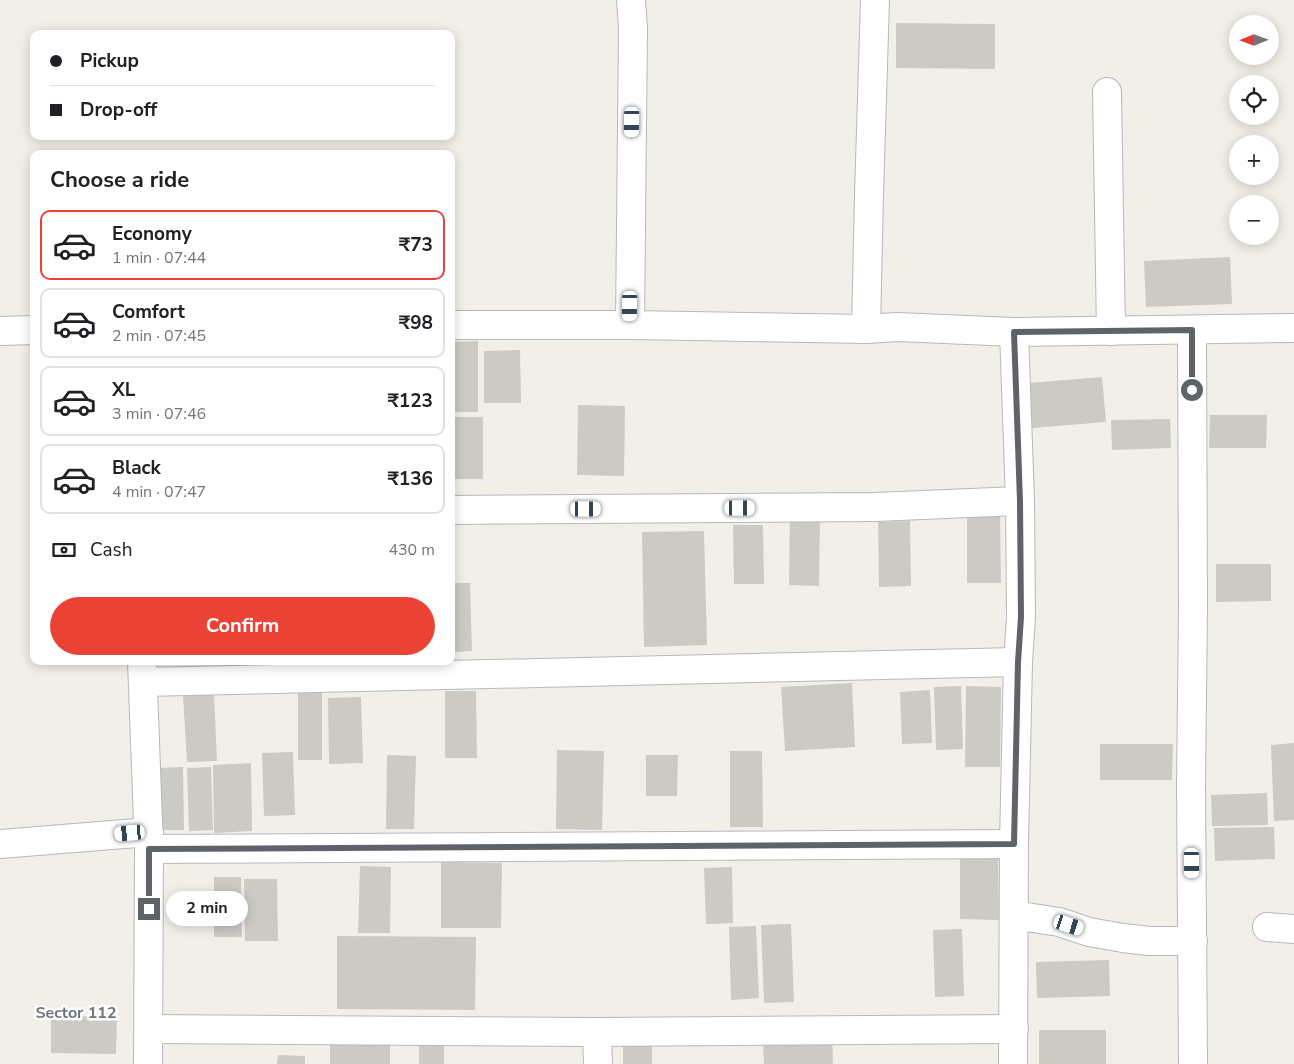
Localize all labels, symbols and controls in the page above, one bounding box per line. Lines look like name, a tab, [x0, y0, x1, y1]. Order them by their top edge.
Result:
north arrow	[1229, 15, 1279, 65]
map controls	[1229, 15, 1279, 245]
text: Pickup	[80, 48, 139, 74]
button: locate	[1229, 75, 1279, 125]
text: Drop-off	[80, 97, 157, 123]
car	[624, 107, 639, 137]
button: +	[1229, 135, 1279, 185]
text: Choose a ride	[50, 165, 189, 195]
button: −	[1229, 195, 1279, 245]
text: Economy	[112, 221, 192, 247]
icon: car	[52, 223, 97, 268]
text: ₹73	[399, 232, 433, 258]
text: 1 min · 07:44	[112, 247, 206, 269]
car	[622, 291, 637, 321]
text: Comfort	[112, 299, 185, 325]
icon: car	[52, 301, 97, 346]
text: ₹98	[399, 310, 433, 336]
text: 2 min · 07:45	[112, 325, 206, 347]
text: XL	[112, 377, 135, 403]
icon: car	[52, 379, 97, 424]
route start	[1181, 379, 1203, 401]
text: ₹123	[387, 388, 433, 414]
text: 3 min · 07:46	[112, 403, 206, 425]
text: Black	[112, 455, 161, 481]
icon: car	[52, 457, 97, 502]
text: ₹136	[387, 466, 433, 492]
text: 4 min · 07:47	[112, 481, 206, 503]
car	[725, 501, 755, 516]
car	[571, 502, 601, 517]
icon: cash	[50, 536, 78, 564]
text: Cash	[90, 537, 132, 563]
text: 430 m	[388, 539, 435, 561]
button: Confirm	[50, 597, 435, 655]
car	[114, 824, 145, 842]
car	[1184, 848, 1199, 878]
callout: 2 min	[166, 892, 249, 926]
text: 2 min	[186, 897, 228, 919]
route end	[138, 898, 160, 920]
car	[1052, 913, 1085, 937]
district label: Sector 112	[35, 1002, 117, 1024]

